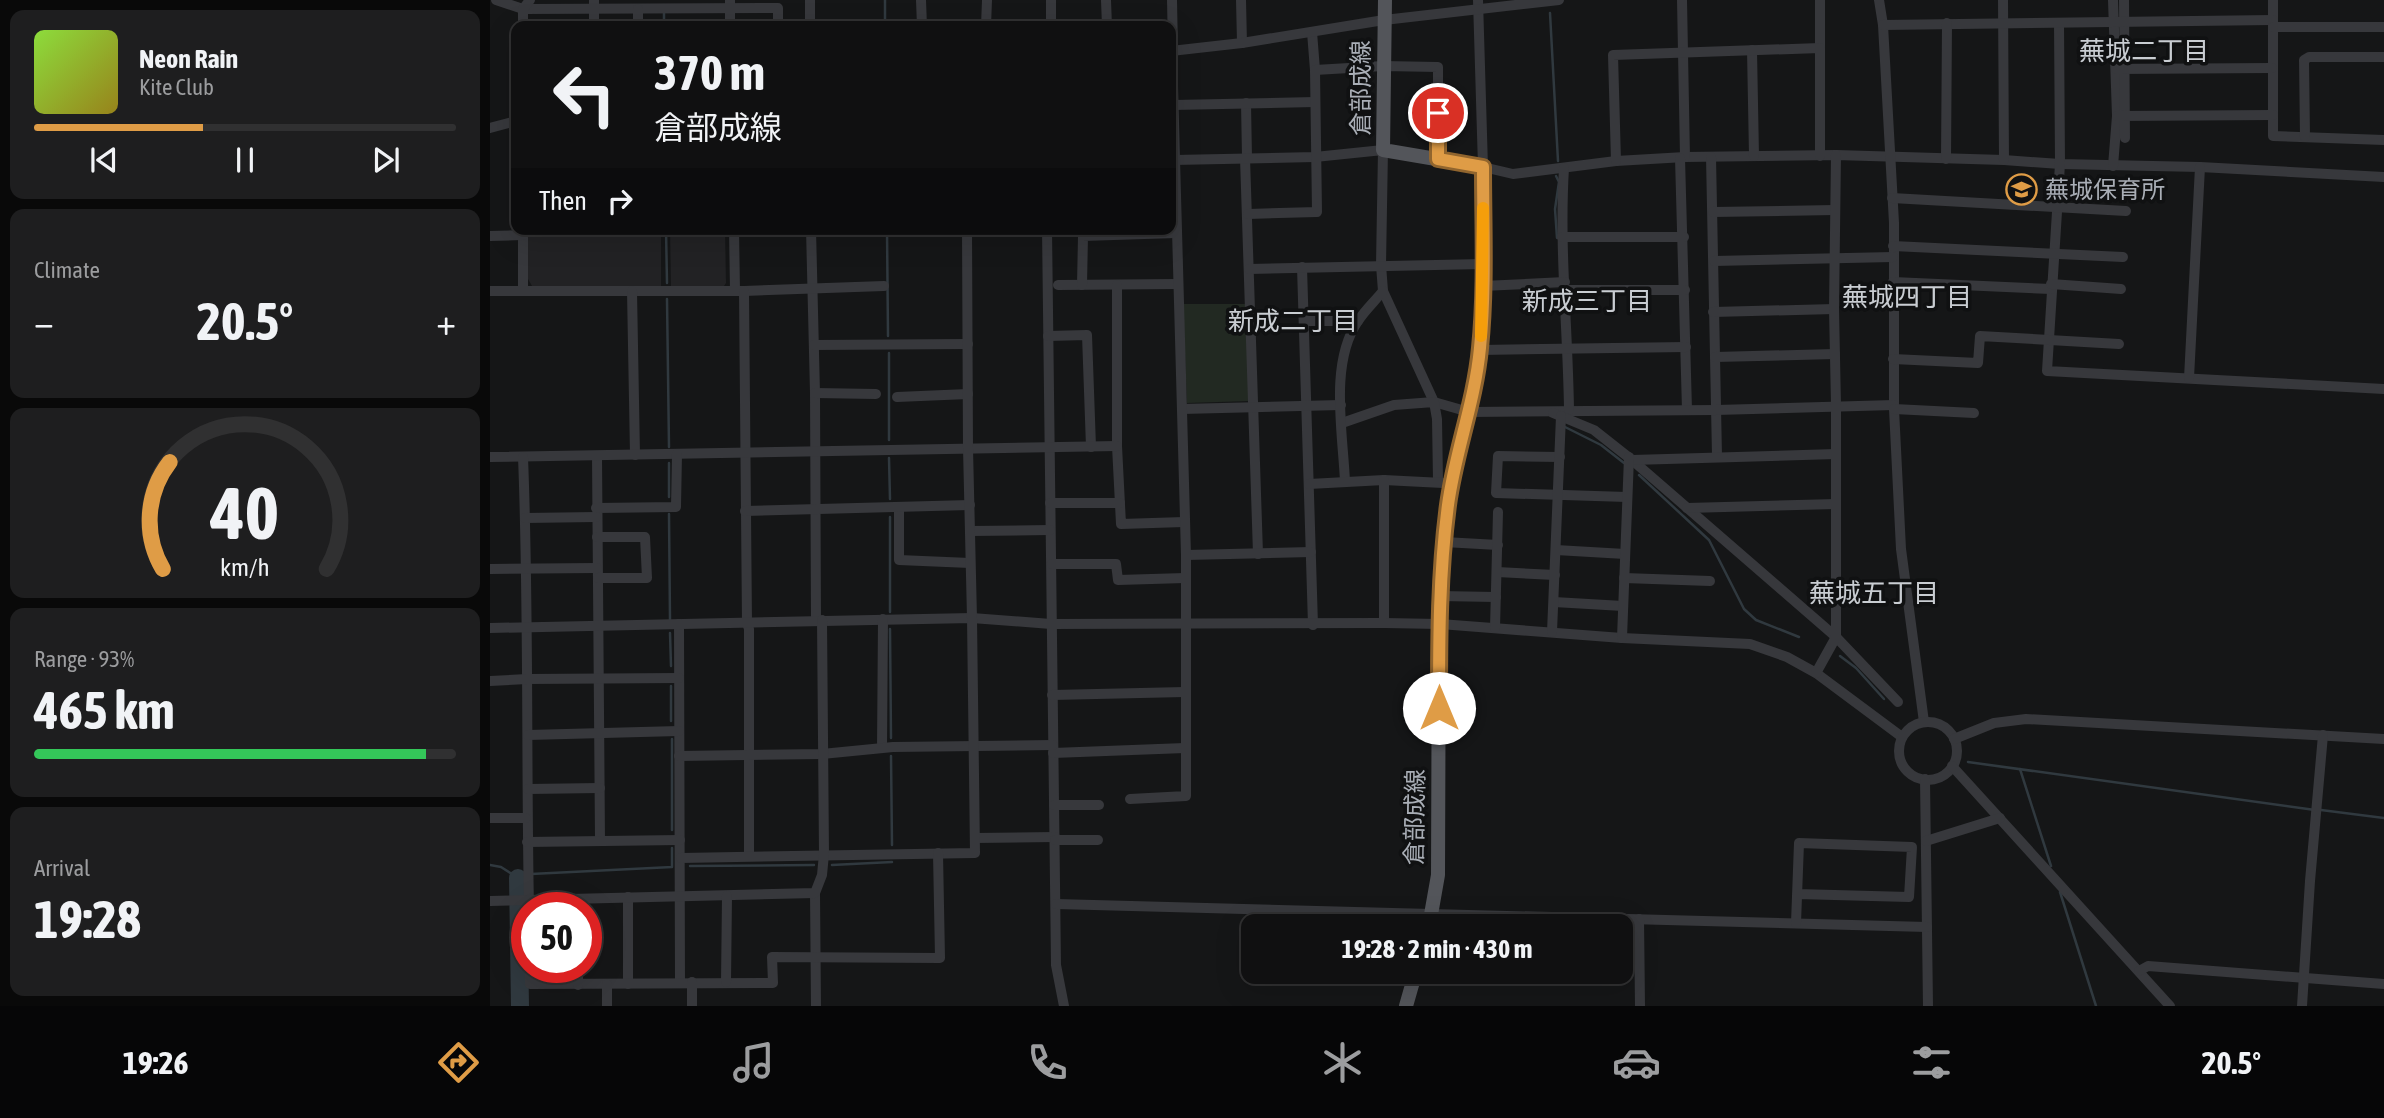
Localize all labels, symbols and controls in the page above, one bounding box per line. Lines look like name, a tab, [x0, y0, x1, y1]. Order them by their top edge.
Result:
district label: 蕪城二丁目	[2079, 36, 2209, 66]
street label: 倉部成線	[1347, 40, 1374, 136]
text: Neon Rain	[139, 44, 238, 74]
text: 370 m	[654, 44, 765, 100]
icon: left	[539, 49, 630, 140]
text: Kite Club	[139, 74, 214, 100]
pin	[1408, 83, 1468, 143]
icon: arrive	[1419, 94, 1457, 132]
text: 倉部成線	[654, 109, 782, 146]
icon: previous	[85, 141, 123, 179]
icon: pause	[226, 141, 264, 179]
icon: next	[367, 141, 405, 179]
school or university icon: 蕪城保育所	[2005, 173, 2039, 207]
place label: 蕪城保育所	[2045, 176, 2165, 203]
icon: right	[601, 182, 639, 220]
text: Then	[539, 186, 587, 216]
text: Climate	[34, 257, 100, 283]
district label: 蕪城四丁目	[1842, 282, 1972, 312]
district label: 新成三丁目	[1522, 286, 1652, 316]
text: 20.5°	[197, 291, 293, 351]
text: −	[34, 300, 54, 343]
text: +	[436, 300, 456, 343]
district label: 新成二丁目	[1228, 306, 1358, 336]
text: 40	[210, 471, 279, 554]
text: km/h	[220, 553, 270, 581]
district label: 蕪城五丁目	[1809, 578, 1939, 608]
text: Range · 93%	[34, 646, 134, 672]
position arrow	[1402, 671, 1476, 745]
text: 465 km	[34, 680, 175, 740]
street label: 倉部成線	[1400, 769, 1429, 865]
text: Arrival	[34, 855, 90, 881]
text: 19:28	[34, 889, 141, 949]
speed limit sign: 50	[511, 892, 602, 983]
text: 19:28 · 2 min · 430 m	[1342, 934, 1532, 964]
icon: directions	[434, 1038, 483, 1087]
icon: music	[729, 1038, 778, 1087]
icon: phone	[1023, 1038, 1072, 1087]
icon: climate	[1318, 1038, 1367, 1087]
icon: car	[1612, 1038, 1661, 1087]
icon: filters	[1907, 1038, 1956, 1087]
text: 19:26	[123, 1044, 189, 1081]
text: 20.5°	[2201, 1044, 2261, 1081]

